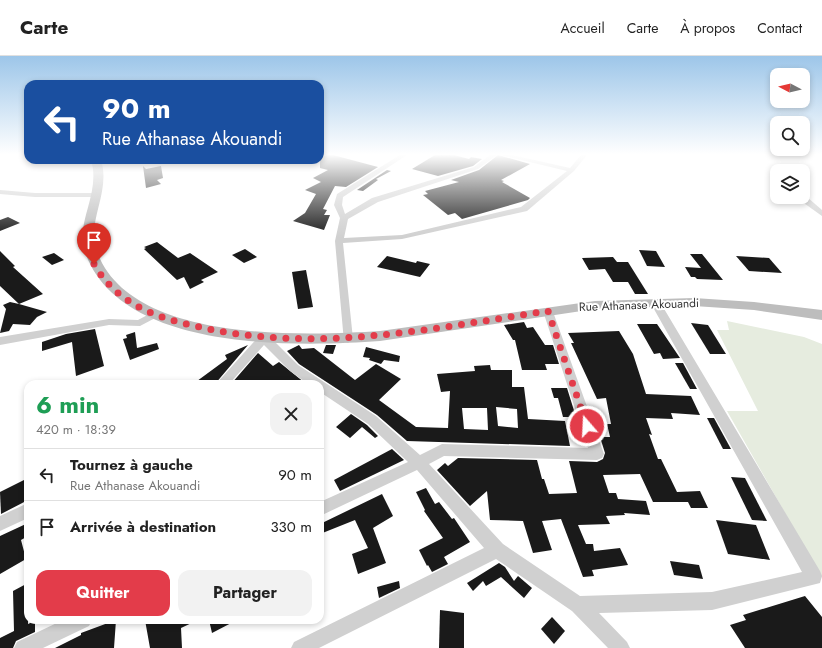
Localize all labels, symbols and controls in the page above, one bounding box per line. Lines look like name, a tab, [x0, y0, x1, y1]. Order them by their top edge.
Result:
text: Carte	[20, 14, 68, 41]
text: Accueil	[561, 18, 605, 38]
text: Carte	[627, 18, 658, 38]
text: À propos	[680, 18, 735, 38]
text: Contact	[757, 18, 802, 38]
north arrow	[770, 68, 810, 108]
map controls	[770, 68, 810, 204]
text: 90 m	[102, 88, 171, 129]
icon: left	[36, 96, 88, 148]
button: search	[770, 116, 810, 156]
text: Rue Athanase Akouandi	[102, 126, 282, 152]
button: layers	[770, 164, 810, 204]
pin	[77, 223, 111, 264]
icon: arrive	[83, 229, 105, 251]
street label: Rue Athanase Akouandi	[579, 294, 699, 316]
text: 6 min	[36, 387, 99, 422]
button: close	[270, 393, 312, 435]
position arrow	[566, 405, 608, 447]
text: 420 m · 18:39	[36, 420, 116, 439]
text: Tournez à gauche	[70, 454, 193, 476]
icon: left	[36, 464, 58, 486]
text: 90 m	[278, 464, 312, 486]
text: Rue Athanase Akouandi	[70, 476, 200, 495]
icon: arrive	[36, 516, 58, 538]
text: Arrivée à destination	[70, 516, 216, 538]
text: 330 m	[270, 516, 312, 538]
button: Quitter	[36, 570, 170, 616]
button: Partager	[178, 570, 312, 616]

